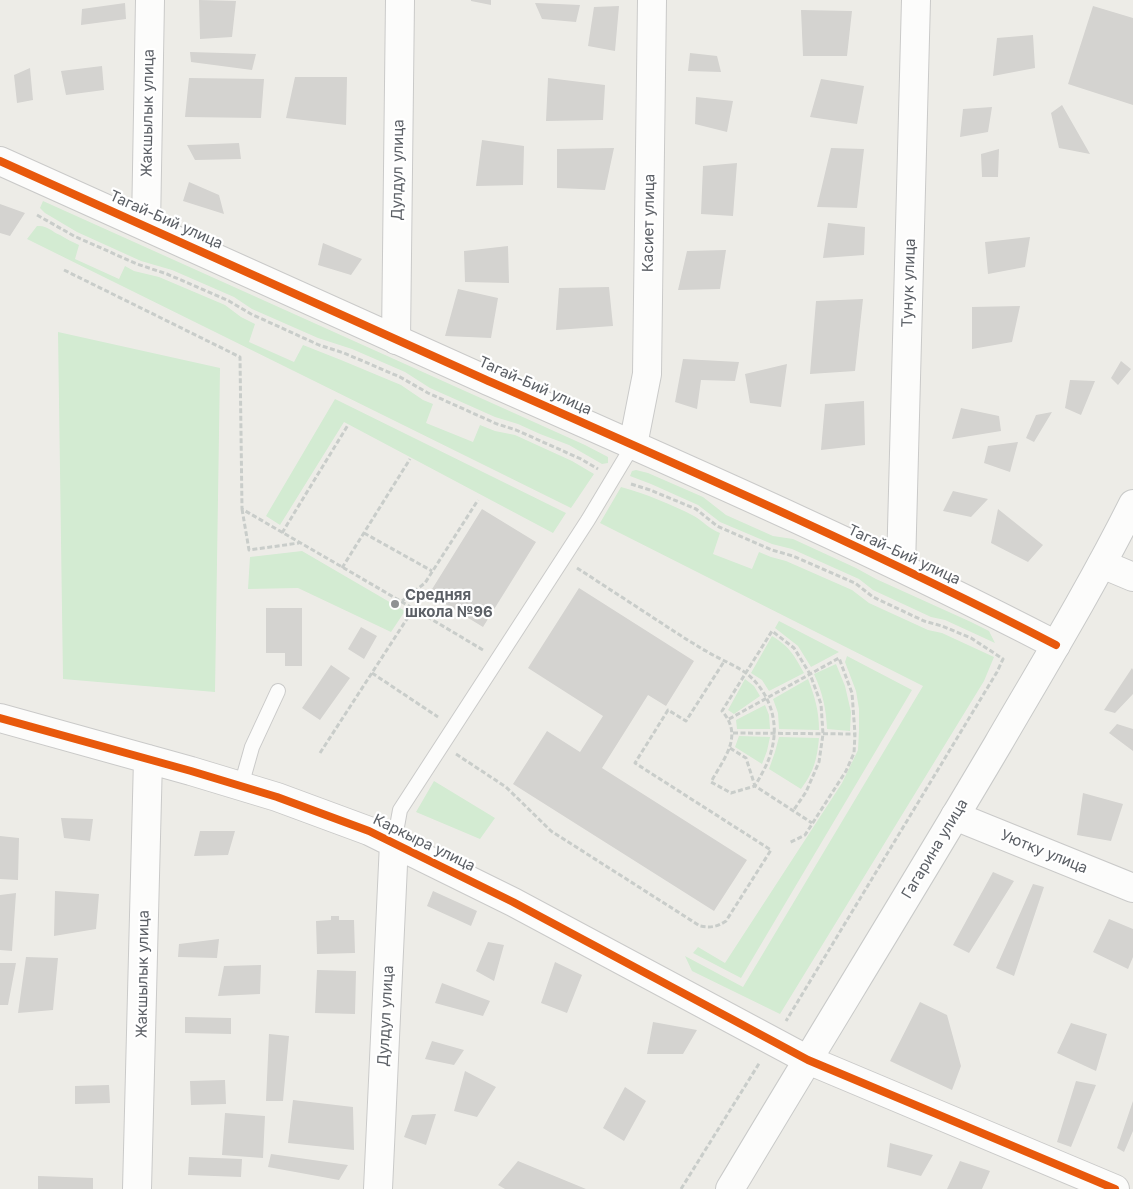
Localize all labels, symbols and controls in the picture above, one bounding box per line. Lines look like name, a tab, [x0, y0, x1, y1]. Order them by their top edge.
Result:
street label: Жакшылык улица	[138, 49, 158, 177]
street label: Дулдул улица	[388, 119, 408, 221]
street label: Касиет улица	[639, 174, 659, 272]
street label: Тагай-Бий улица	[107, 187, 225, 253]
street label: Тунук улица	[898, 238, 920, 328]
street label: Тагай-Бий улица	[476, 353, 594, 419]
street label: Тагай-Бий улица	[845, 521, 963, 589]
place label: Средняя школа №96	[405, 586, 493, 621]
marker: Средняя школа №96	[389, 598, 401, 610]
street label: Гагарина улица	[898, 796, 972, 902]
street label: Каркыра улица	[370, 810, 478, 876]
street label: Уютку улица	[998, 826, 1090, 878]
street label: Жакшылык улица	[133, 910, 153, 1038]
street label: Дулдул улица	[374, 965, 398, 1067]

